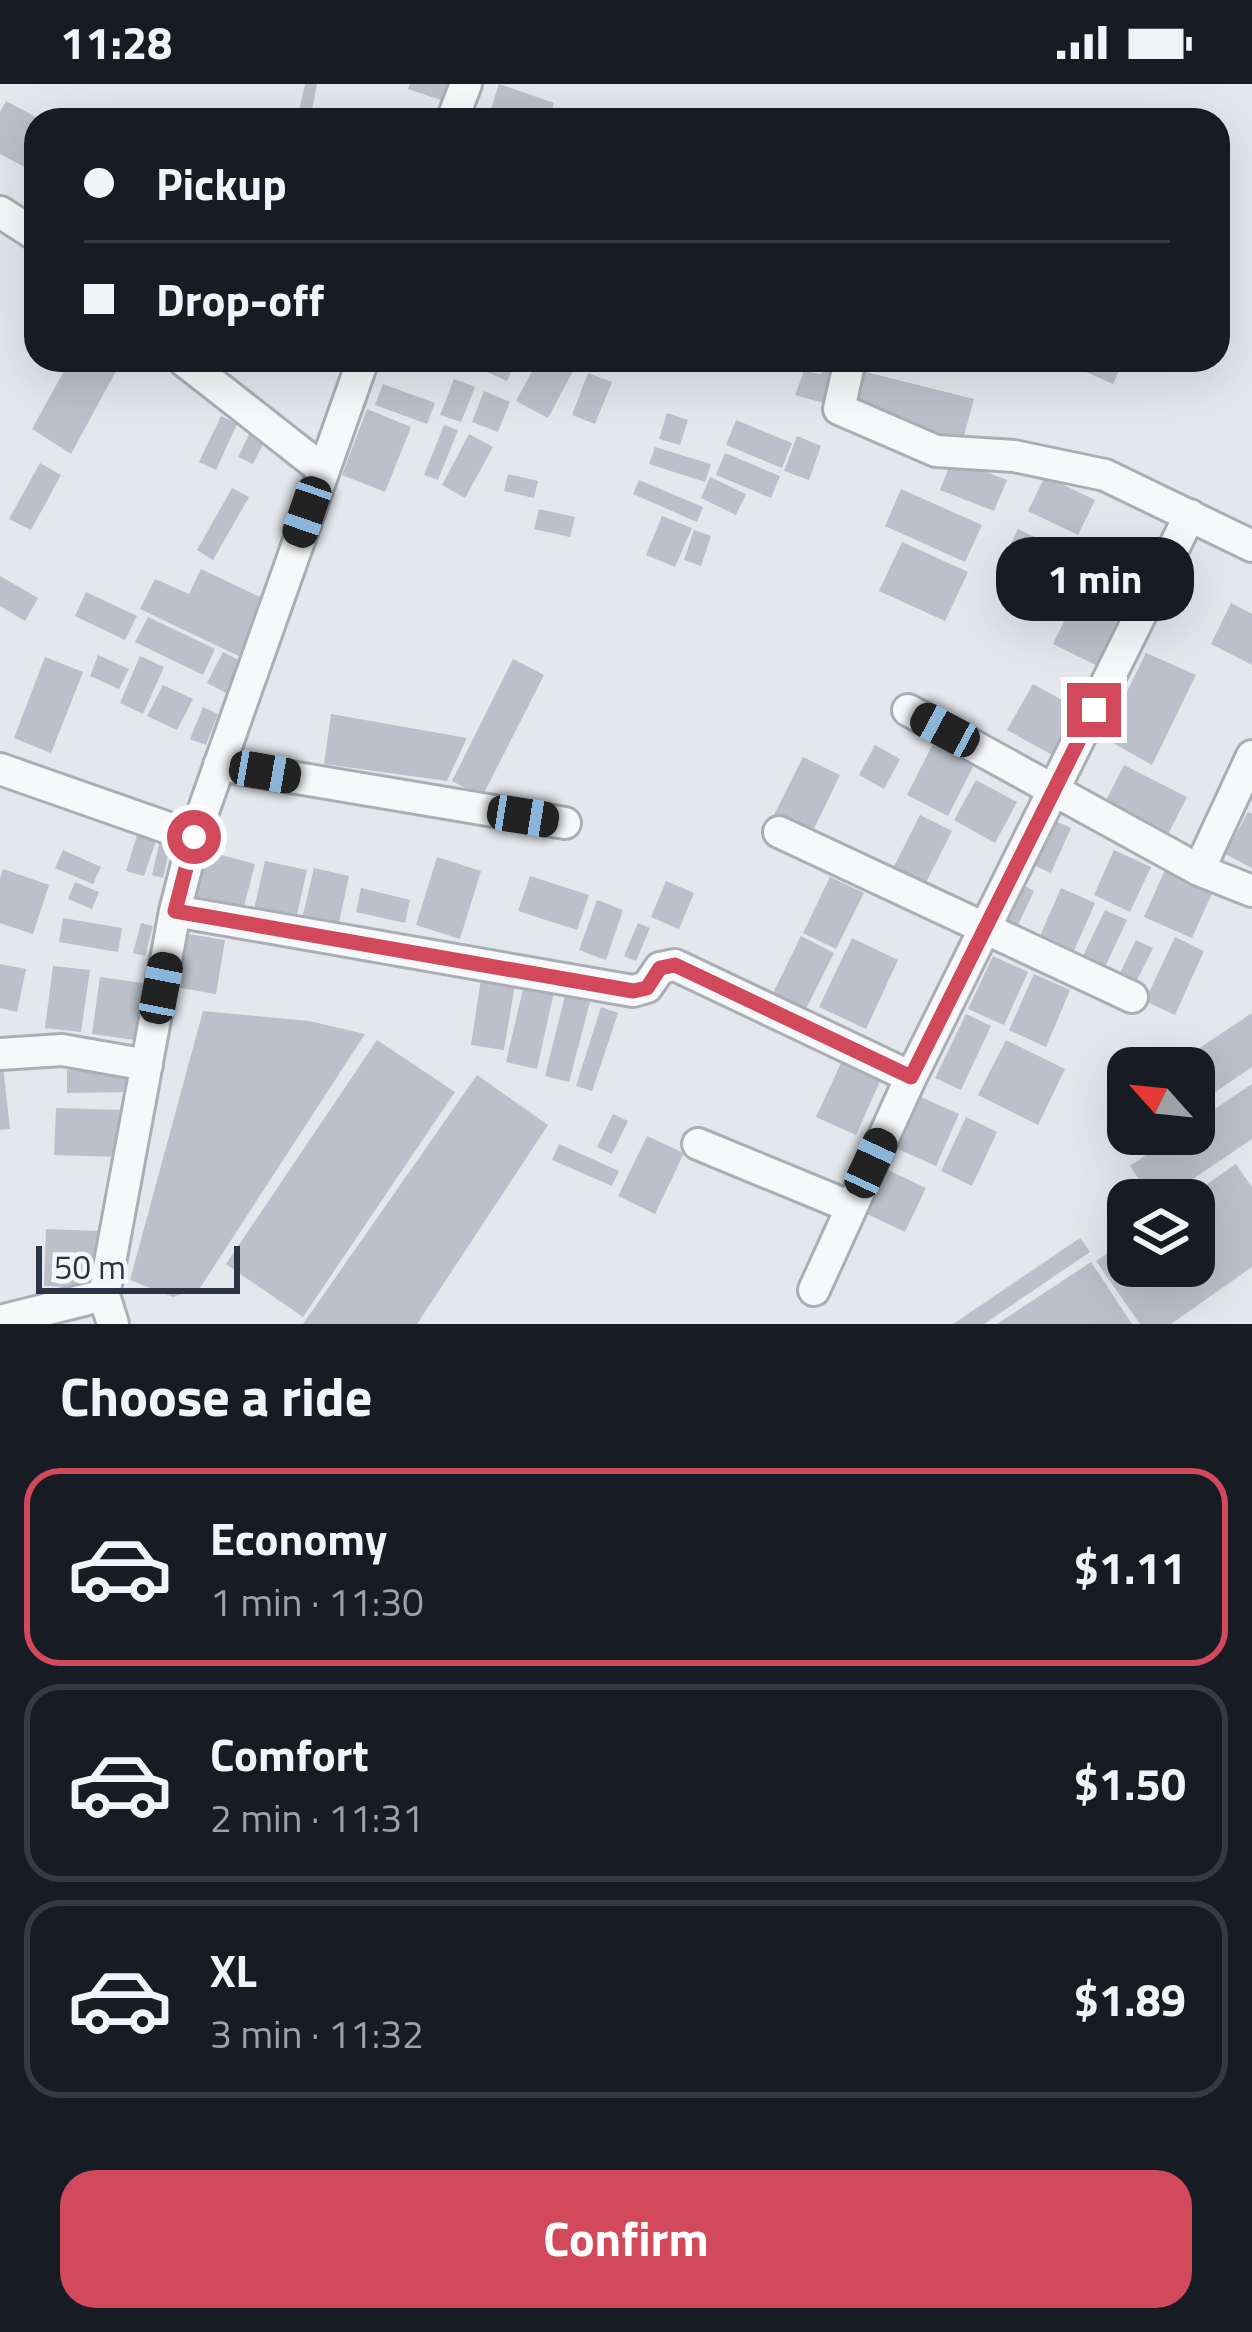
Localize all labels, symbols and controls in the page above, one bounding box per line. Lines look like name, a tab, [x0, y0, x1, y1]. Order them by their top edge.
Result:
text: 11:28	[60, 8, 172, 76]
text: Pickup	[156, 149, 287, 217]
text: Drop-off	[156, 265, 324, 333]
car	[278, 472, 336, 552]
callout: 1 min	[995, 536, 1193, 620]
text: 1 min	[1048, 549, 1142, 608]
route end	[1067, 683, 1121, 737]
car	[905, 697, 985, 763]
car	[226, 748, 304, 796]
car	[485, 793, 561, 839]
route start	[167, 810, 221, 864]
car	[136, 949, 186, 1027]
north arrow	[1107, 1047, 1215, 1155]
map controls	[1107, 1047, 1215, 1287]
car	[839, 1123, 903, 1203]
button: layers	[1107, 1179, 1215, 1287]
scale bar	[36, 1240, 240, 1293]
text: 50 m	[54, 1242, 126, 1292]
text: Choose a ride	[60, 1355, 372, 1437]
text: Economy	[210, 1504, 387, 1572]
icon: car	[66, 1513, 174, 1621]
text: $1.11	[1074, 1533, 1186, 1601]
text: 1 min · 11:30	[210, 1572, 424, 1631]
text: Comfort	[210, 1720, 369, 1788]
icon: car	[66, 1729, 174, 1837]
text: $1.50	[1074, 1749, 1186, 1817]
text: 2 min · 11:31	[210, 1788, 424, 1847]
text: XL	[210, 1936, 257, 2004]
icon: car	[66, 1945, 174, 2053]
text: $1.89	[1074, 1965, 1186, 2033]
text: 3 min · 11:32	[210, 2004, 424, 2063]
button: Confirm	[60, 2170, 1192, 2308]

